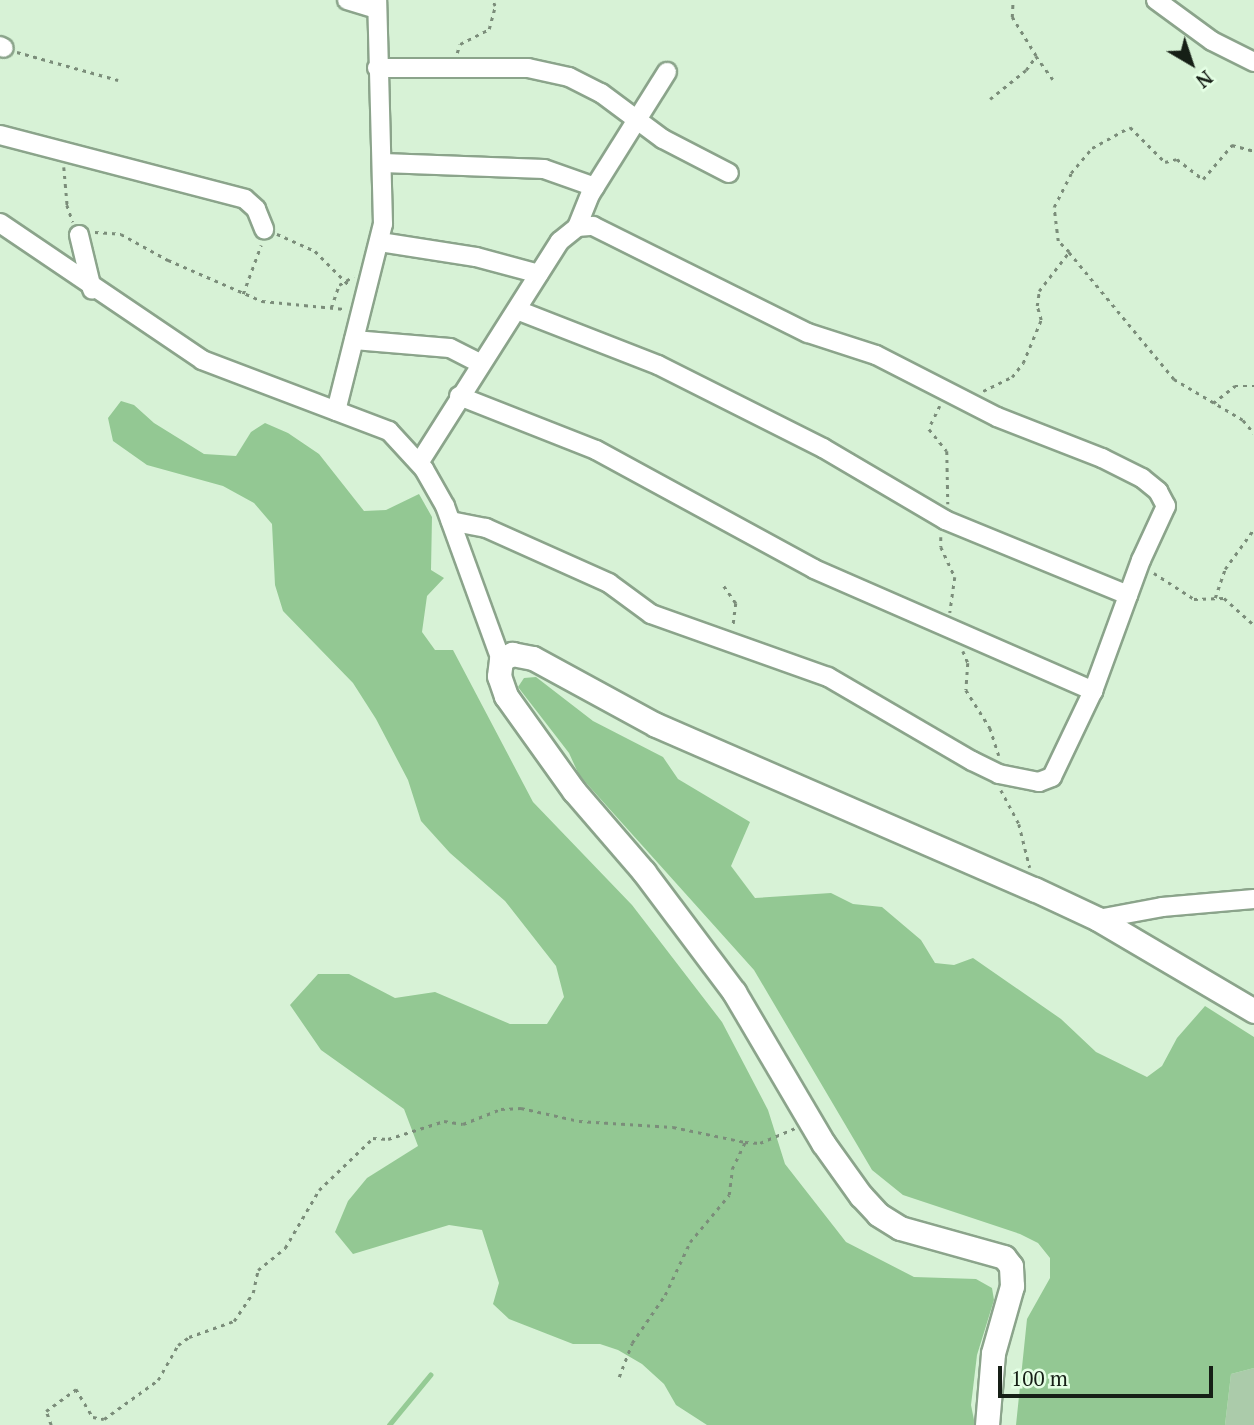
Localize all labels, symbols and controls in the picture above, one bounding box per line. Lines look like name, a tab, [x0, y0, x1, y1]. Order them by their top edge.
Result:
north arrow	[1156, 28, 1226, 98]
text: N	[1191, 65, 1218, 94]
scale bar	[1002, 1352, 1217, 1396]
text: 100 m	[1011, 1364, 1068, 1392]

